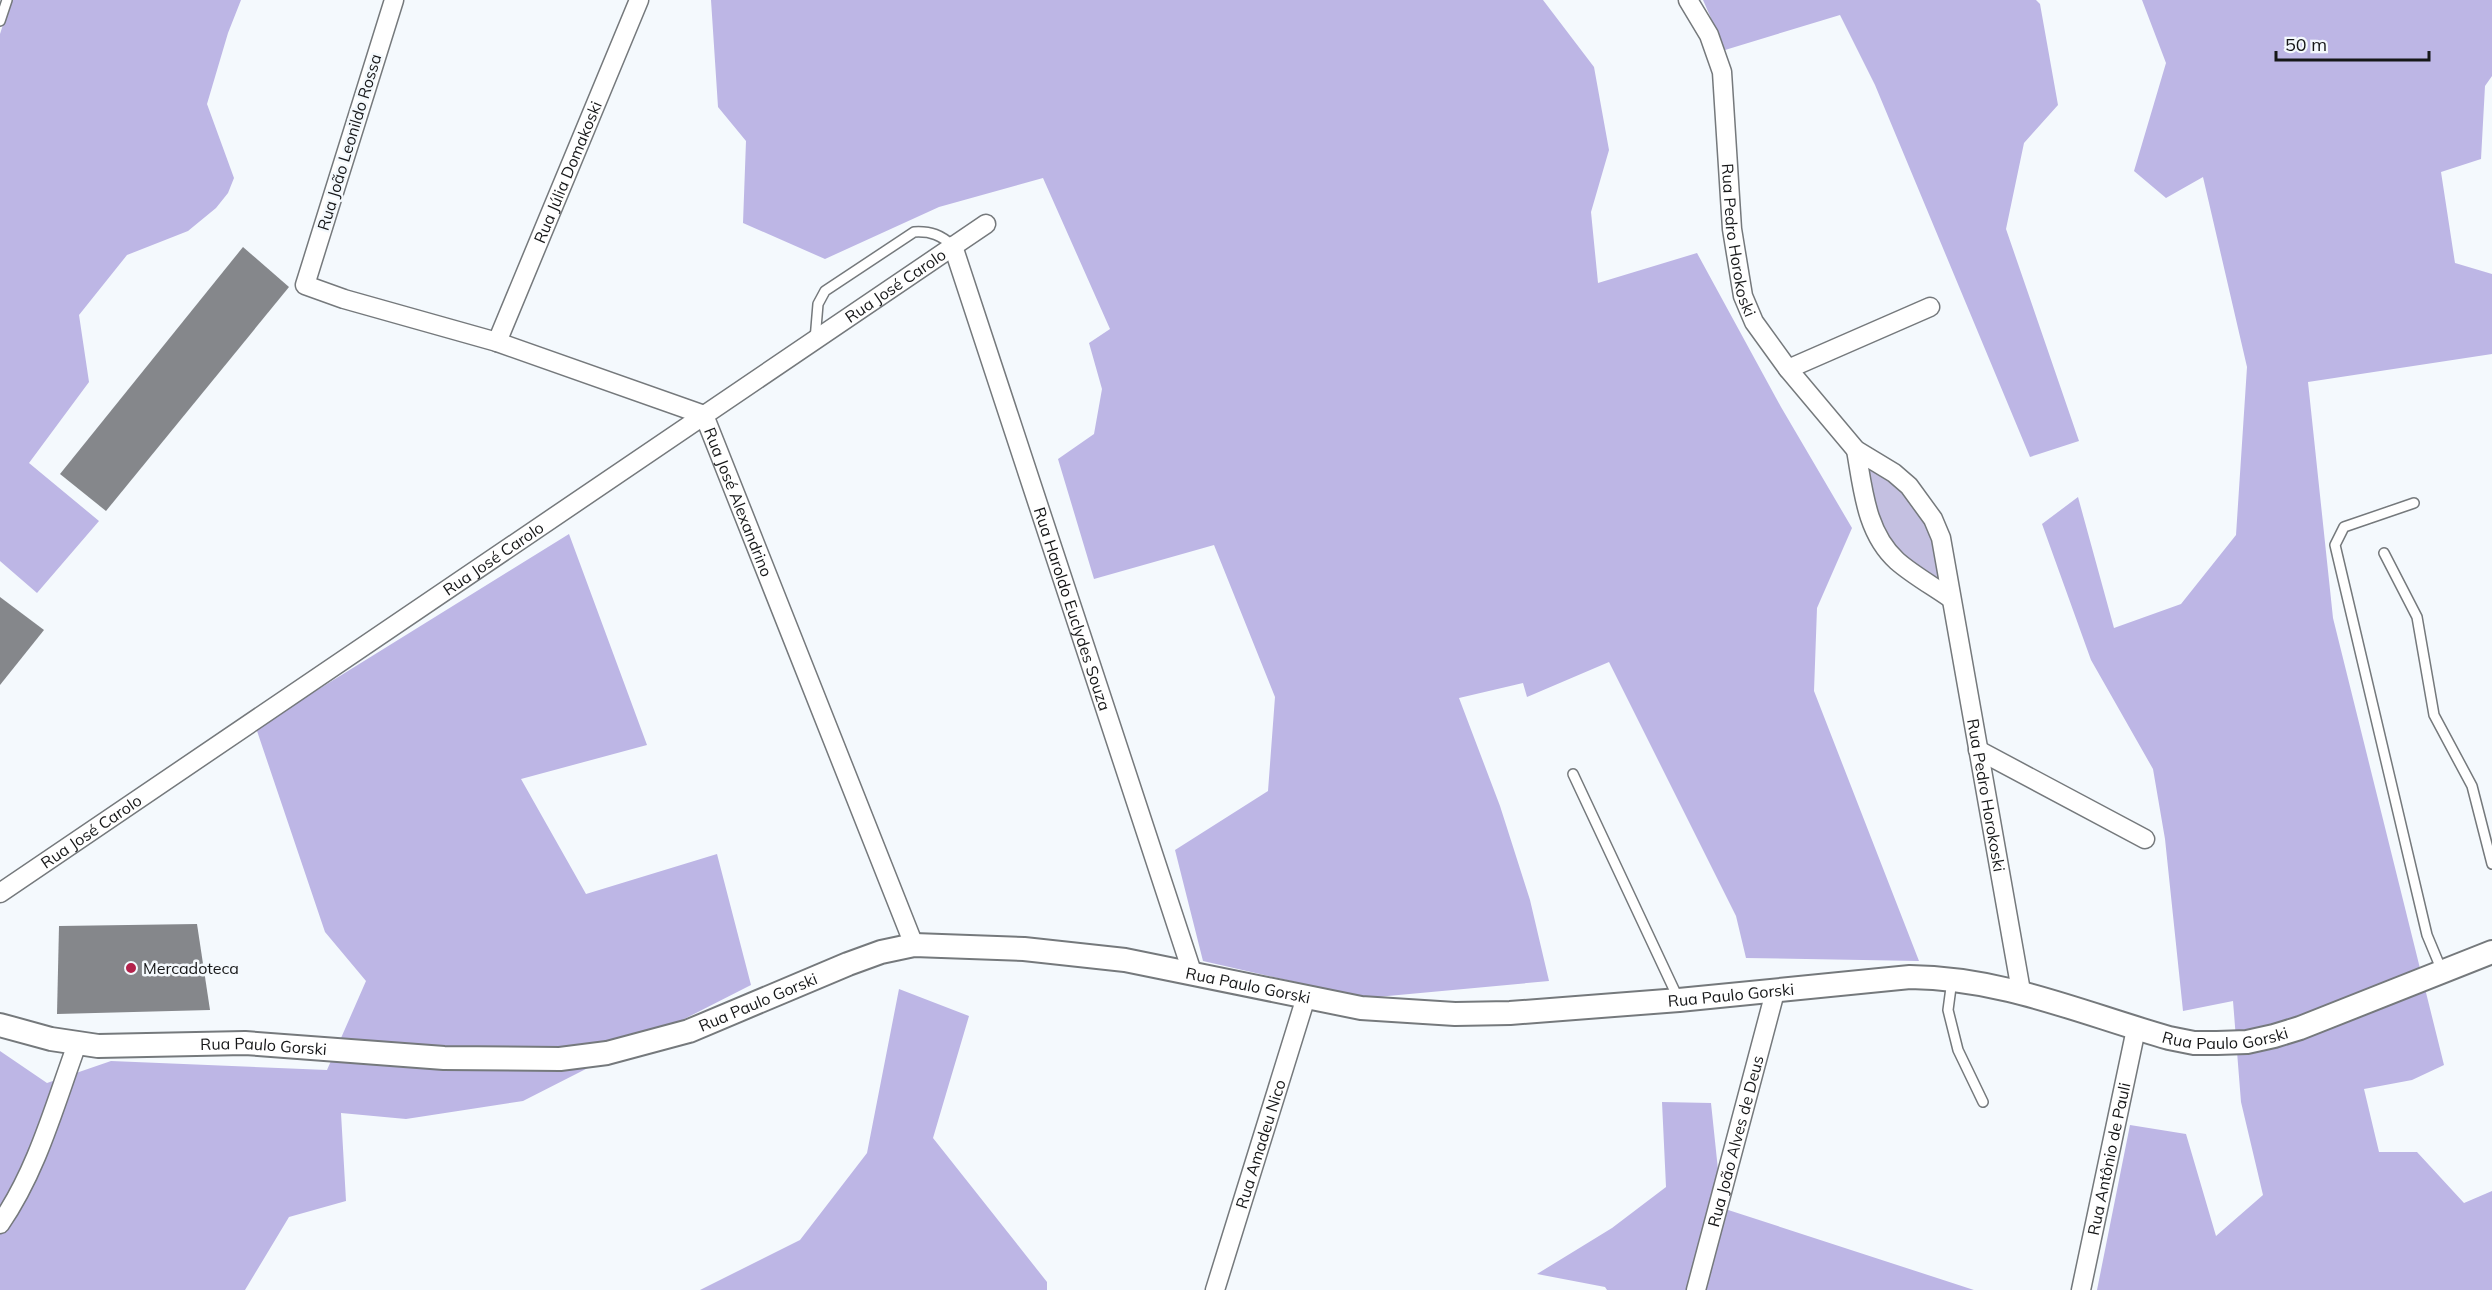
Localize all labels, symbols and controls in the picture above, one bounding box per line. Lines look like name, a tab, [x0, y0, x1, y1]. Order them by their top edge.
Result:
scale bar	[2276, 24, 2429, 62]
text: 50 m	[2285, 33, 2327, 56]
street label: Rua João Leonildo Rossa	[313, 51, 385, 233]
street label: Rua Júlia Domakoski	[529, 98, 606, 246]
street label: Rua Pedro Horokoski	[1718, 163, 1760, 319]
street label: Rua José Carolo	[841, 244, 950, 327]
street label: Rua José Alexandrino	[700, 424, 777, 580]
street label: Rua Haroldo Euclydes Souza	[1030, 505, 1115, 713]
street label: Rua José Carolo	[439, 517, 547, 600]
street label: Rua Pedro Horokoski	[1963, 717, 2010, 873]
street label: Rua José Carolo	[37, 790, 145, 872]
place label: Mercadoteca	[143, 958, 239, 978]
marker: Mercadoteca	[124, 961, 138, 975]
street label: Rua Paulo Gorski	[1184, 963, 1312, 1007]
street label: Rua Paulo Gorski	[696, 968, 820, 1036]
street label: Rua Paulo Gorski	[1667, 979, 1795, 1011]
street label: Rua Paulo Gorski	[2160, 1022, 2290, 1053]
street label: Rua Paulo Gorski	[200, 1033, 327, 1059]
street label: Rua João Alves de Deus	[1703, 1053, 1768, 1229]
street label: Rua Amadeu Nico	[1231, 1077, 1290, 1211]
street label: Rua Antônio de Pauli	[2083, 1081, 2134, 1237]

